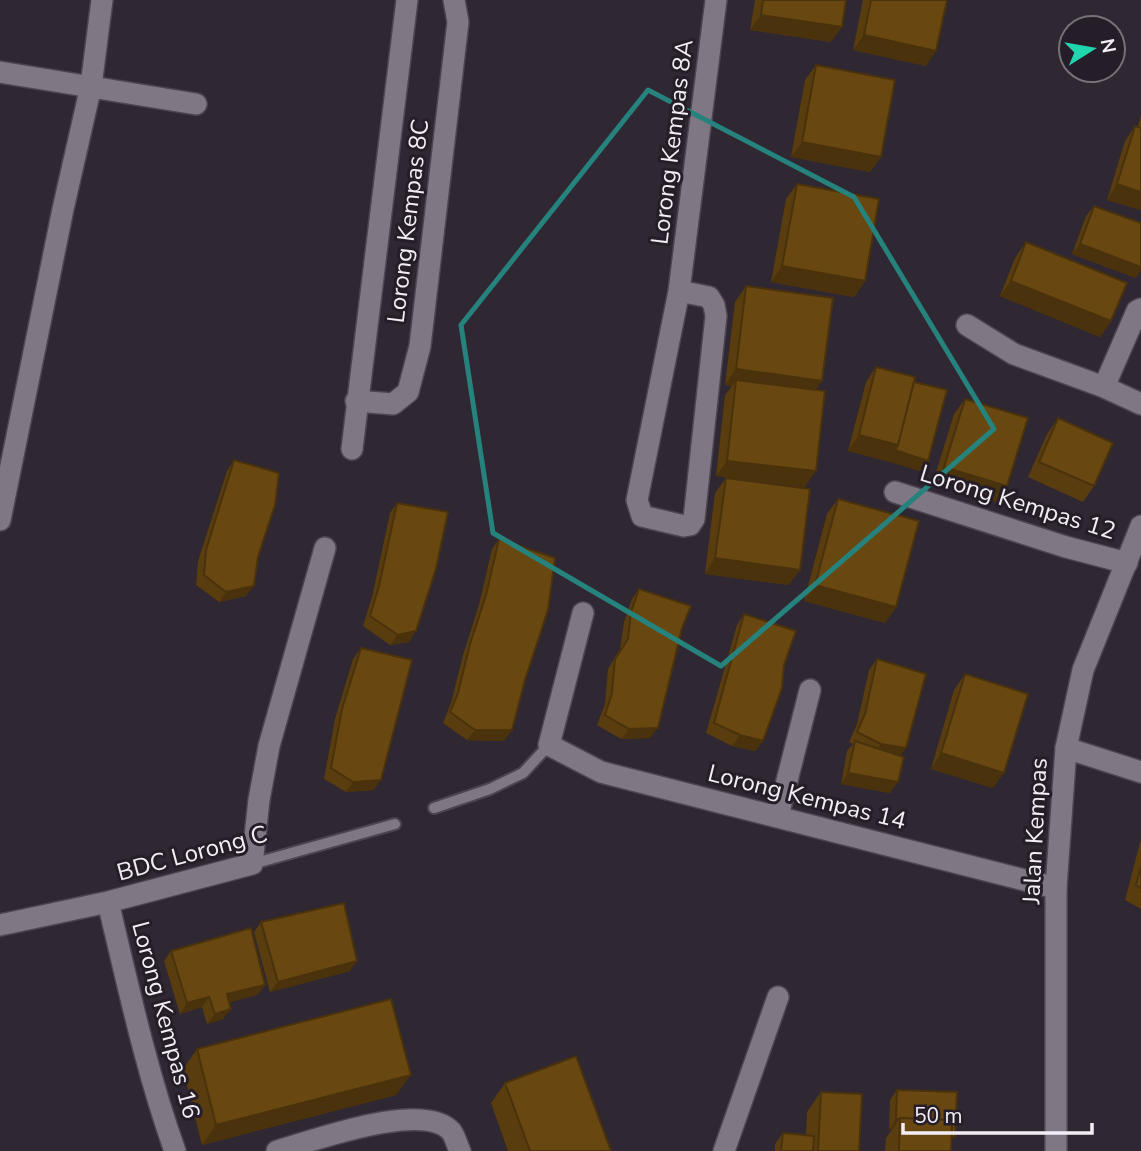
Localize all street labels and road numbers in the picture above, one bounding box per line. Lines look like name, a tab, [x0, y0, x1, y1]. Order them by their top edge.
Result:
street label: Lorong Kempas 8A	[644, 37, 701, 246]
street label: Lorong Kempas 8C	[380, 117, 436, 325]
street label: Lorong Kempas 12	[916, 457, 1120, 547]
street label: Lorong Kempas 14	[705, 757, 909, 837]
street label: Jalan Kempas	[1015, 757, 1055, 906]
street label: BDC Lorong C	[113, 818, 271, 888]
street label: Lorong Kempas 16	[124, 918, 208, 1122]

